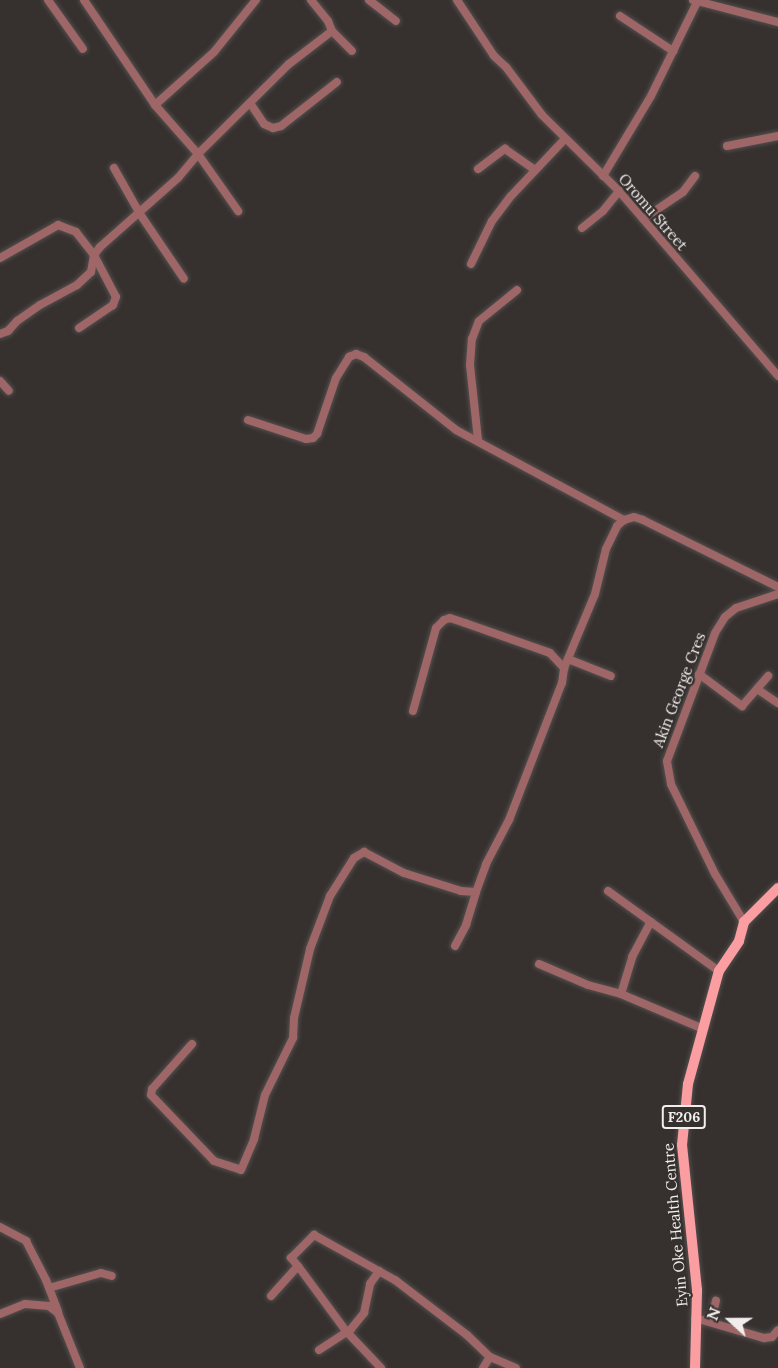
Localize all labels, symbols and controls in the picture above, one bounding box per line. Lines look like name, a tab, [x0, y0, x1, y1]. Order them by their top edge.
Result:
street label: Oromu Street	[615, 170, 691, 254]
street label: Akin George Cres	[649, 630, 709, 750]
road number: F206	[662, 1106, 706, 1128]
street label: Eyin Oke Health Centre	[659, 1142, 691, 1308]
north arrow	[700, 1290, 760, 1350]
text: N	[702, 1304, 725, 1323]

